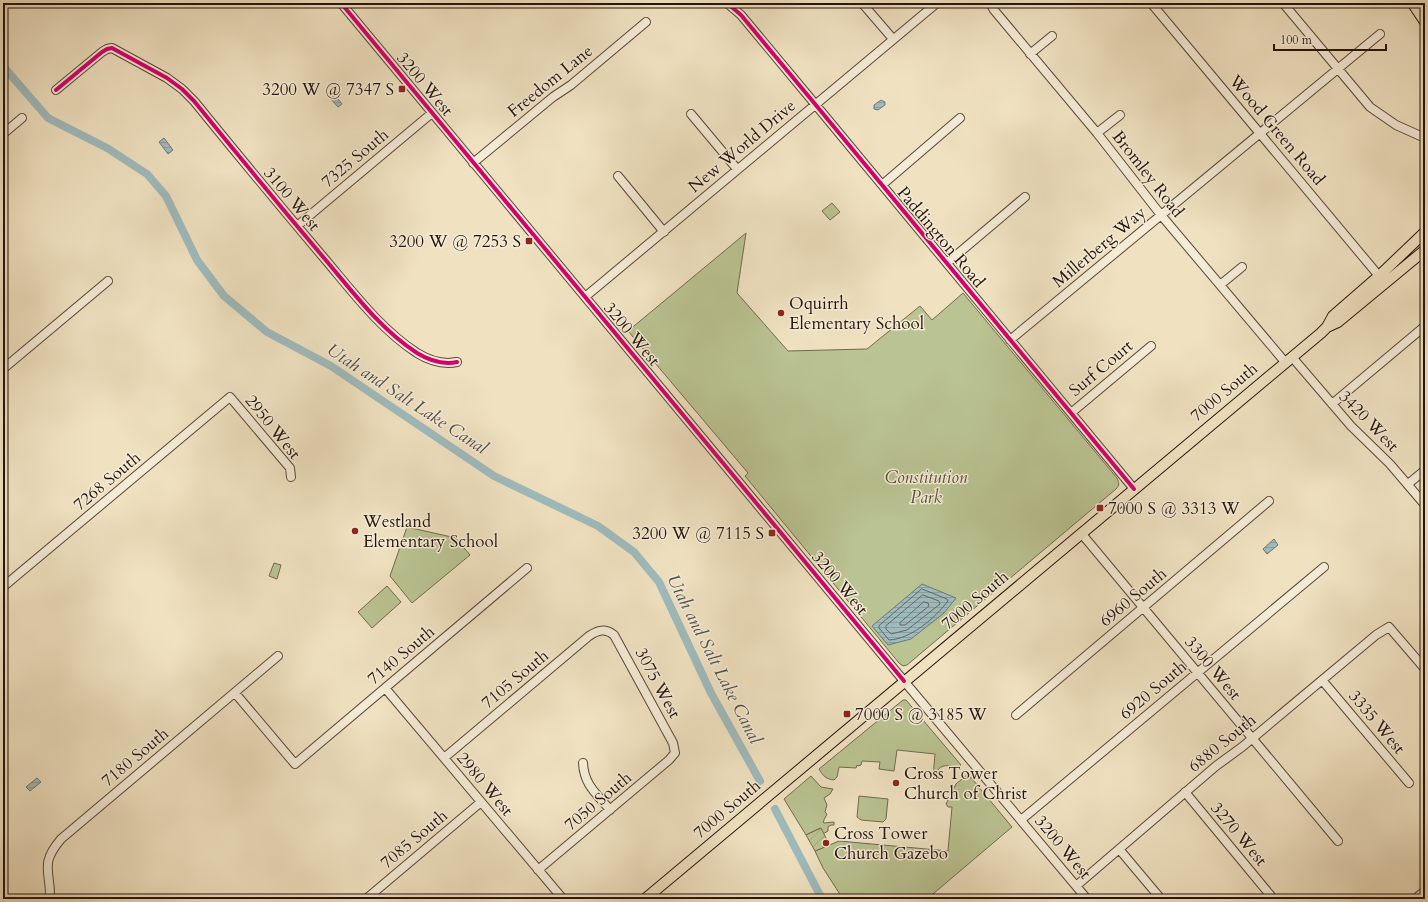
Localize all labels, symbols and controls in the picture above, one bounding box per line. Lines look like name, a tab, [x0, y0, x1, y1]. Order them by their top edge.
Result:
scale bar	[1274, 26, 1386, 52]
text: 100 m	[1280, 32, 1313, 48]
street label: Freedom Lane	[503, 39, 597, 123]
street label: 3200 West	[391, 47, 459, 121]
street label: Wood Green Road	[1223, 69, 1330, 190]
place label: 3200 W @ 7347 S	[262, 78, 394, 101]
marker: 3200 W @ 7347 S	[397, 84, 407, 94]
street label: New World Drive	[683, 94, 801, 198]
street label: 7325 South	[317, 123, 394, 193]
street label: Bromley Road	[1107, 126, 1189, 222]
street label: 3100 West	[258, 162, 326, 236]
street label: Paddington Road	[892, 181, 990, 293]
street label: Millerberg Way	[1047, 201, 1151, 293]
place label: 3200 W @ 7253 S	[389, 230, 521, 253]
marker: 3200 W @ 7253 S	[524, 236, 534, 246]
place label: Oquirrh Elementary School	[789, 292, 925, 335]
street label: 3200 West	[598, 297, 666, 371]
marker: Oquirrh Elementary School	[776, 308, 786, 318]
street label: Surf Court	[1064, 334, 1138, 402]
water label: Utah and Salt Lake Canal	[321, 337, 493, 461]
street label: 7000 South	[1186, 357, 1263, 427]
street label: 3420 West	[1334, 385, 1404, 457]
street label: 2950 West	[240, 390, 307, 465]
street label: 7268 South	[69, 446, 146, 516]
park label: Constitution Park	[885, 466, 968, 509]
place label: 7000 S @ 3313 W	[1108, 497, 1240, 520]
marker: 7000 S @ 3313 W	[1095, 503, 1105, 513]
place label: Westland Elementary School	[362, 510, 499, 553]
place label: 3200 W @ 7115 S	[632, 522, 764, 545]
marker: Westland Elementary School	[350, 526, 360, 536]
marker: 3200 W @ 7115 S	[767, 528, 777, 538]
street label: 3200 West	[806, 546, 874, 620]
street label: 6960 South	[1095, 562, 1172, 632]
street label: 7000 South	[937, 565, 1014, 635]
water label: Utah and Salt Lake Canal	[660, 570, 768, 749]
street label: 7140 South	[363, 620, 440, 690]
street label: 3300 West	[1179, 631, 1247, 705]
street label: 7105 South	[477, 644, 554, 714]
street label: 3075 West	[630, 644, 687, 723]
street label: 6920 South	[1115, 655, 1192, 725]
street label: 3335 West	[1343, 685, 1411, 759]
place label: 7000 S @ 3185 W	[855, 703, 987, 726]
street label: 6880 South	[1183, 708, 1261, 777]
marker: 7000 S @ 3185 W	[842, 709, 852, 719]
street label: 7180 South	[97, 722, 174, 792]
street label: 2980 West	[451, 747, 519, 821]
place label: Cross Tower Church of Christ	[904, 762, 1027, 805]
street label: 7050 South	[560, 766, 637, 836]
street label: 7000 South	[689, 774, 766, 844]
marker: Cross Tower Church of Christ	[891, 778, 901, 788]
street label: 3270 West	[1205, 797, 1273, 871]
street label: 7085 South	[376, 804, 453, 874]
street label: 3200 West	[1029, 810, 1097, 884]
place label: Cross Tower Church Gazebo	[834, 822, 948, 865]
marker: Cross Tower Church Gazebo	[821, 838, 831, 848]

